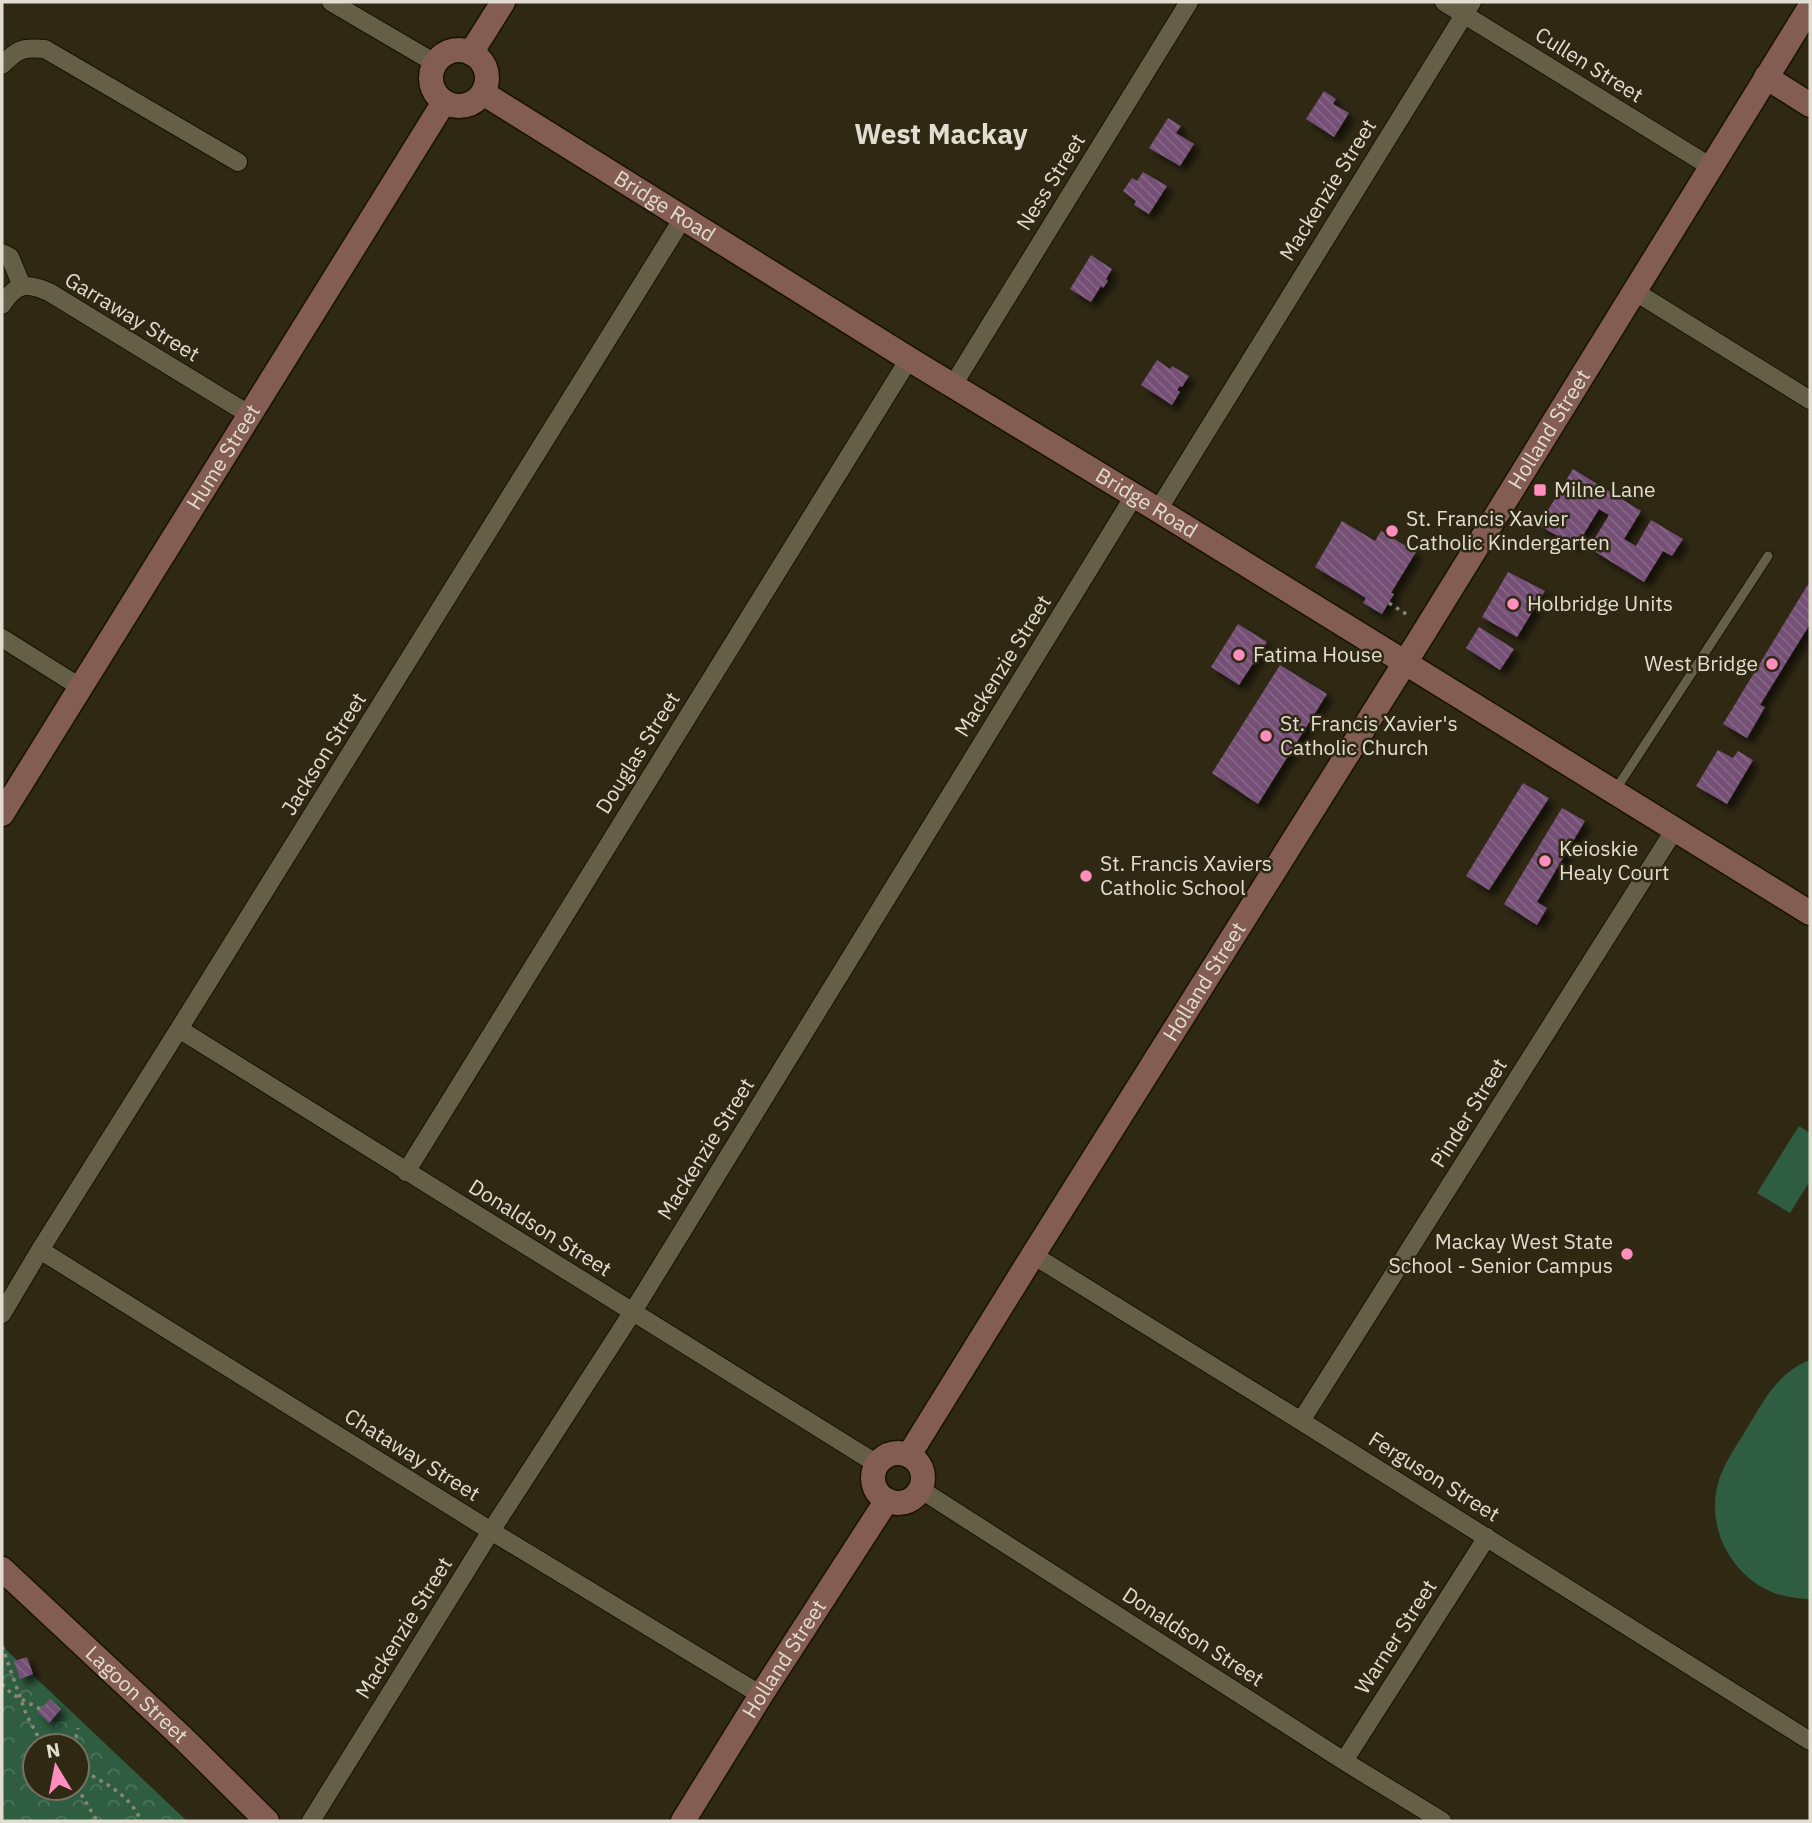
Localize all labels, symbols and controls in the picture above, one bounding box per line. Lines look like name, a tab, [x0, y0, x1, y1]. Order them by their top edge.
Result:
street label: Cullen Street	[1530, 20, 1649, 108]
street label: Mackenzie Street	[1272, 113, 1382, 266]
district label: West Mackay	[854, 115, 1028, 152]
street label: Ness Street	[1009, 128, 1091, 235]
street label: Bridge Road	[609, 163, 721, 248]
street label: Garraway Street	[60, 265, 205, 367]
street label: Holland Street	[1501, 364, 1596, 494]
street label: Hume Street	[179, 399, 266, 515]
street label: Bridge Road	[1091, 460, 1203, 544]
place label: Milne Lane	[1554, 475, 1656, 503]
marker: Milne Lane	[1532, 482, 1548, 498]
place label: St. Francis Xavier Catholic Kindergarten	[1406, 504, 1610, 556]
marker: St. Francis Xavier Catholic Kindergarten	[1384, 523, 1400, 539]
street label: Mackenzie Street	[947, 589, 1057, 742]
place label: Holbridge Units	[1527, 589, 1673, 617]
marker: Holbridge Units	[1505, 596, 1521, 612]
place label: Fatima House	[1253, 640, 1383, 668]
marker: Fatima House	[1231, 647, 1247, 663]
place label: West Bridge	[1644, 649, 1758, 677]
marker: West Bridge	[1764, 656, 1780, 672]
street label: Douglas Street	[589, 686, 686, 819]
street label: Jackson Street	[274, 687, 372, 820]
place label: St. Francis Xavier's Catholic Church	[1280, 709, 1458, 761]
marker: St. Francis Xavier's Catholic Church	[1258, 728, 1274, 744]
place label: Keioskie Healy Court	[1559, 834, 1669, 886]
place label: St. Francis Xaviers Catholic School	[1100, 849, 1272, 901]
marker: Keioskie Healy Court	[1537, 853, 1553, 869]
marker: St. Francis Xaviers Catholic School	[1078, 868, 1094, 884]
street label: Holland Street	[1156, 916, 1252, 1046]
street label: Pinder Street	[1423, 1053, 1513, 1172]
street label: Mackenzie Street	[650, 1072, 760, 1225]
street label: Donaldson Street	[464, 1172, 617, 1282]
place label: Mackay West State School - Senior Campus	[1389, 1227, 1613, 1279]
marker: Mackay West State School - Senior Campus	[1619, 1246, 1635, 1262]
street label: Chataway Street	[339, 1401, 486, 1507]
street label: Ferguson Street	[1364, 1425, 1505, 1528]
street label: Mackenzie Street	[348, 1551, 458, 1704]
street label: Warner Street	[1348, 1574, 1443, 1699]
street label: Donaldson Street	[1117, 1580, 1270, 1692]
street label: Holland Street	[735, 1594, 832, 1723]
street label: Lagoon Street	[80, 1639, 195, 1749]
north arrow	[21, 1732, 91, 1802]
text: N	[44, 1737, 62, 1763]

